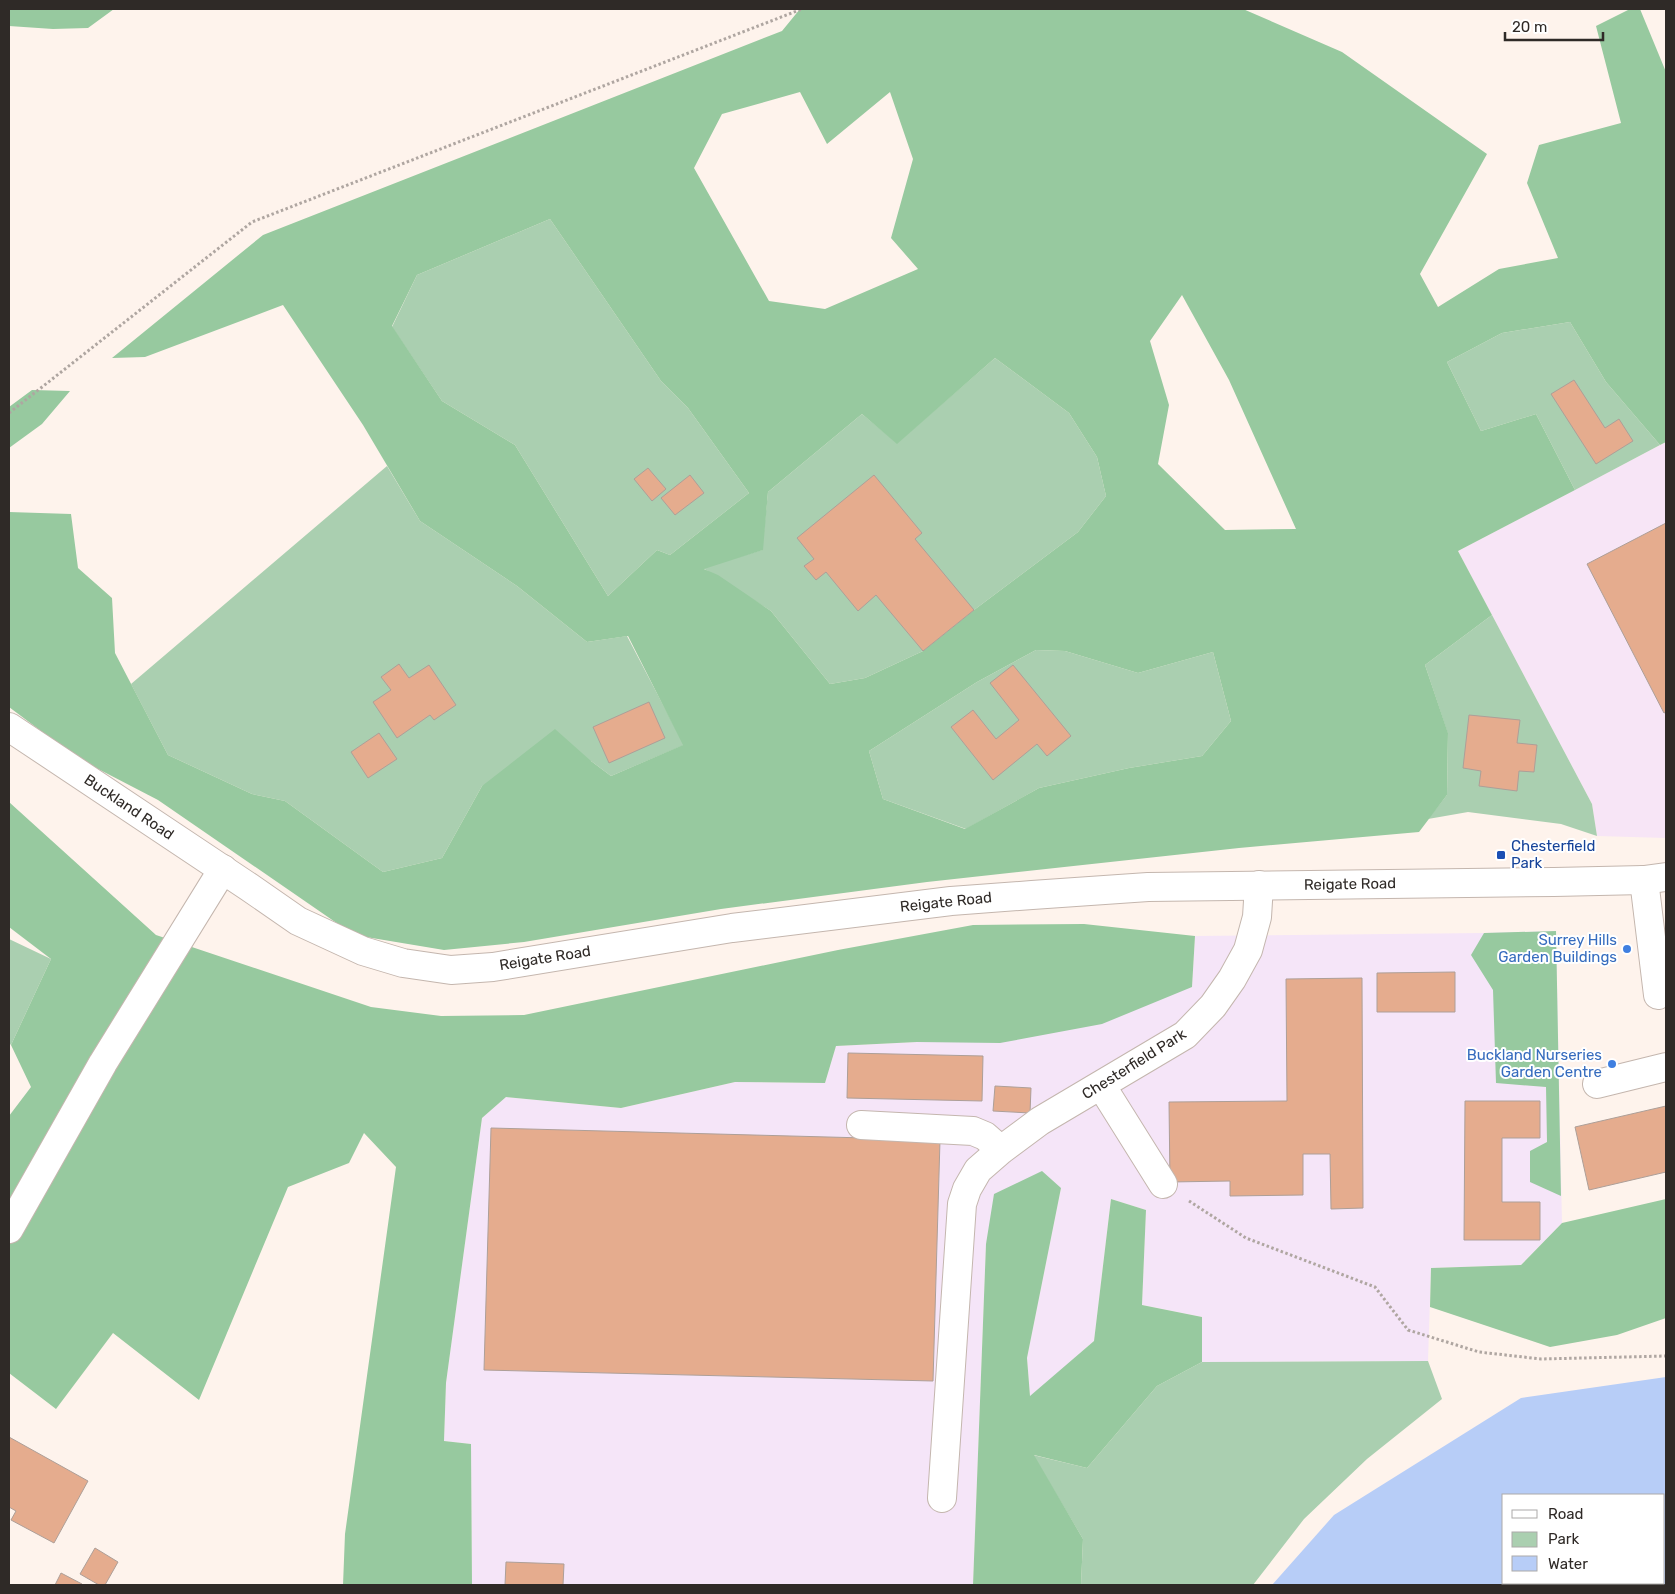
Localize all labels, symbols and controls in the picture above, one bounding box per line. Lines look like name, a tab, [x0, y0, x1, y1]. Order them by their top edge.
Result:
scale bar	[1505, 10, 1602, 42]
text: 20 m	[1512, 18, 1547, 36]
street label: Buckland Road	[81, 770, 177, 844]
place label: Chesterfield Park	[1511, 837, 1595, 872]
marker: Chesterfield Park	[1495, 849, 1507, 861]
street label: Reigate Road	[1304, 874, 1396, 894]
street label: Reigate Road	[899, 888, 993, 916]
place label: Surrey Hills Garden Buildings	[1498, 931, 1617, 966]
street label: Reigate Road	[498, 942, 592, 974]
marker: Surrey Hills Garden Buildings	[1621, 943, 1633, 955]
street label: Chesterfield Park	[1079, 1025, 1190, 1103]
place label: Buckland Nurseries Garden Centre	[1467, 1046, 1602, 1081]
marker: Buckland Nurseries Garden Centre	[1606, 1058, 1618, 1070]
legend	[1502, 1494, 1665, 1584]
text: Road	[1548, 1505, 1584, 1523]
text: Park	[1548, 1530, 1579, 1548]
text: Water	[1548, 1555, 1588, 1573]

